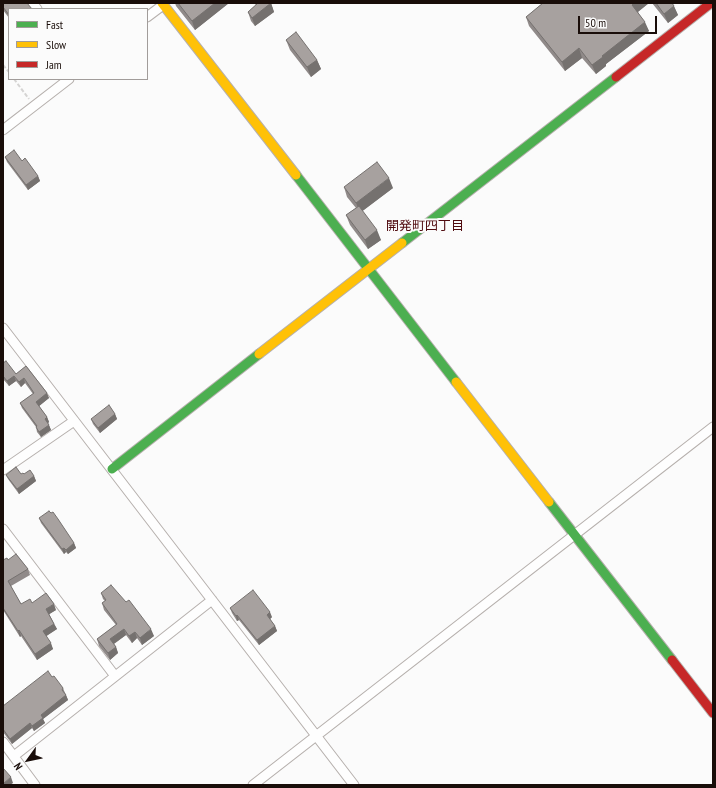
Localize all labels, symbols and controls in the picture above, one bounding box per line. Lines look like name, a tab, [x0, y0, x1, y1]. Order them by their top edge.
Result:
legend	[8, 8, 148, 80]
scale bar	[580, 8, 659, 34]
text: 50 m	[585, 15, 606, 30]
text: Fast	[46, 17, 63, 32]
text: Slow	[46, 37, 66, 52]
text: Jam	[46, 57, 62, 72]
district label: 開発町四丁目	[386, 218, 464, 234]
north arrow	[8, 740, 48, 780]
text: N	[10, 760, 25, 773]

